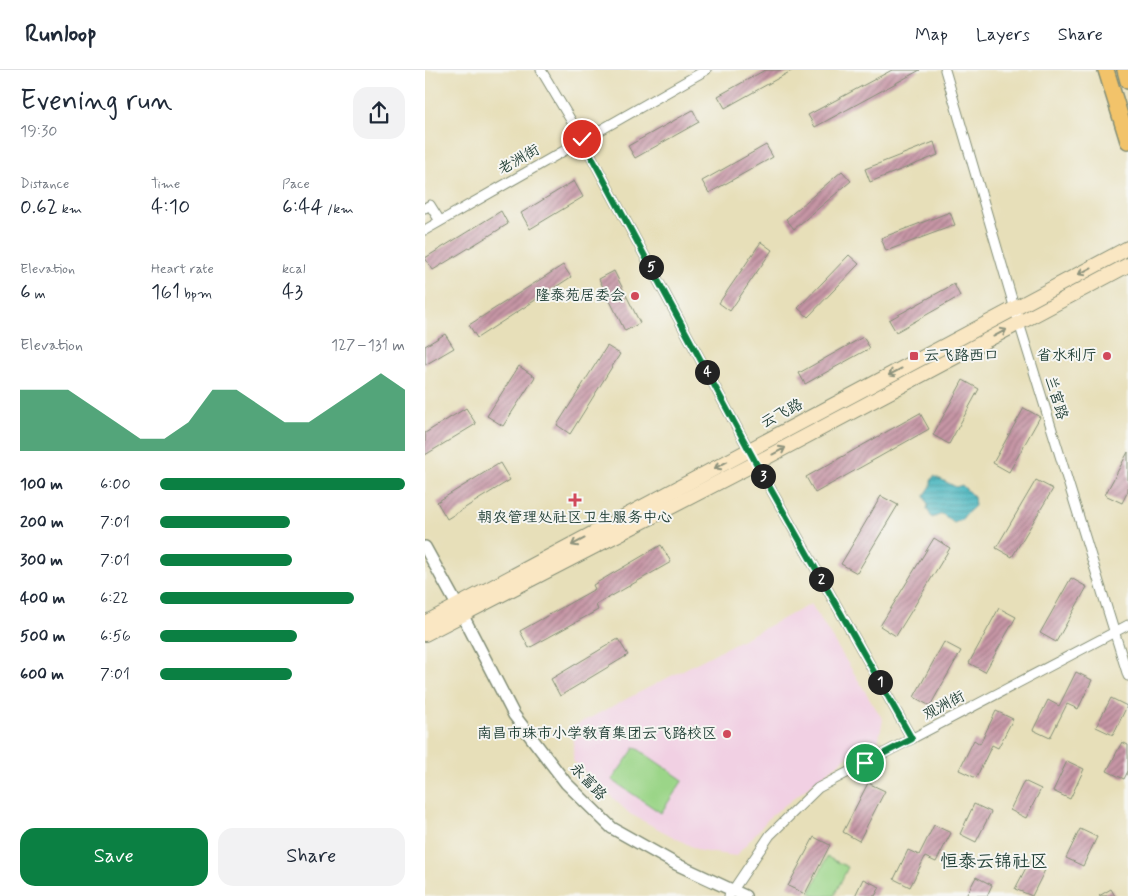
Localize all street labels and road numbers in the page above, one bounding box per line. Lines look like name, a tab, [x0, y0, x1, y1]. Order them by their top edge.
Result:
street label: 老洲街	[495, 140, 543, 180]
street label: 兰宫路	[1040, 374, 1072, 422]
street label: 云飞路	[757, 395, 807, 433]
street label: 观洲街	[919, 687, 969, 725]
street label: 永富路	[565, 759, 611, 805]

